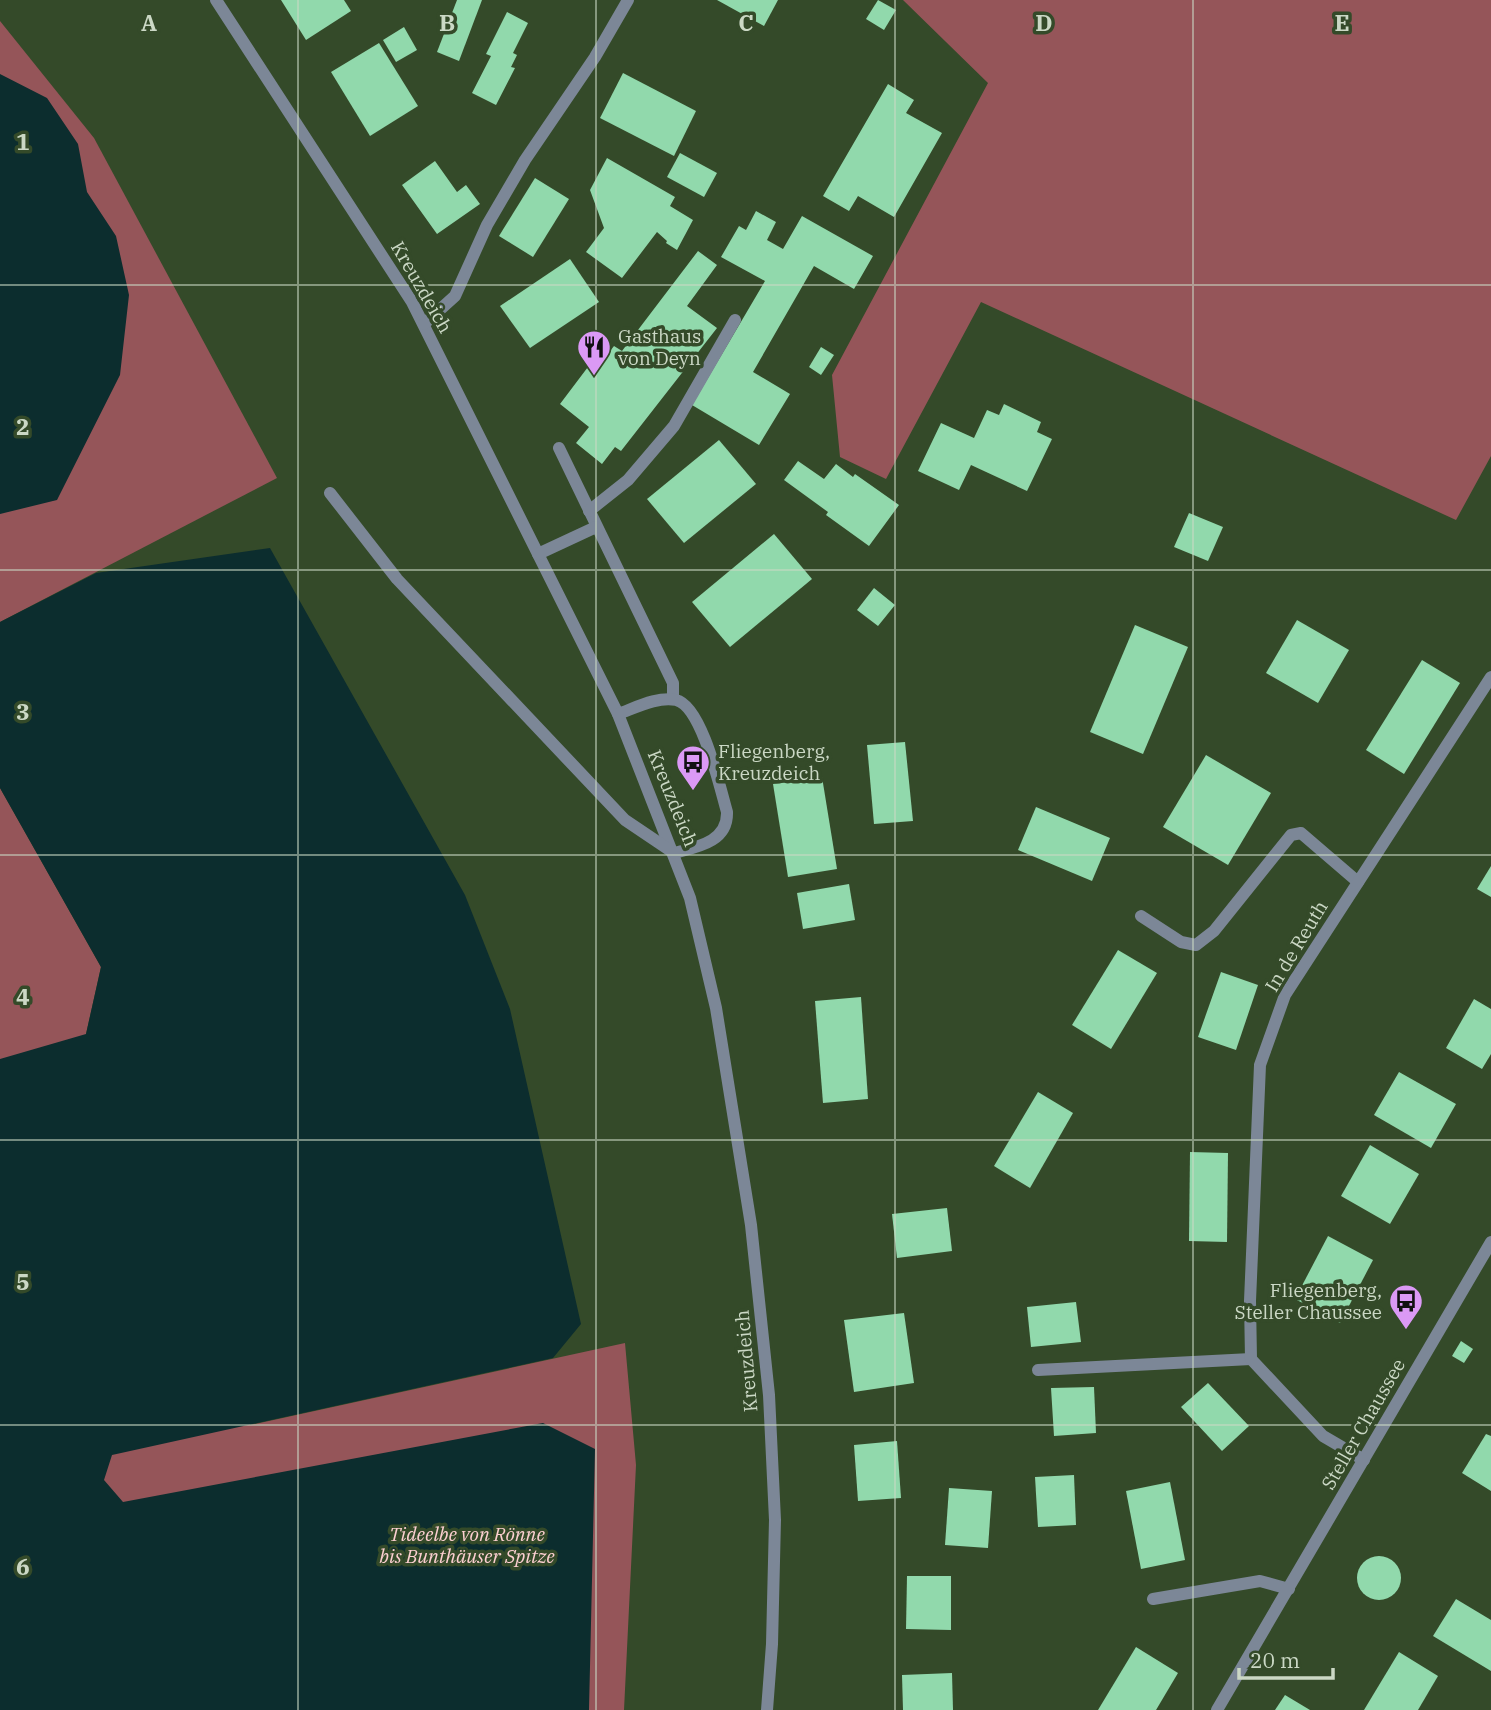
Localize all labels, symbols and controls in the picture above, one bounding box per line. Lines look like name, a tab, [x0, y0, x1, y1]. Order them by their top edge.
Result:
text: A	[141, 7, 157, 37]
text: B	[439, 7, 455, 37]
text: C	[738, 7, 754, 37]
text: D	[1035, 7, 1053, 37]
text: E	[1334, 7, 1350, 37]
text: 1	[16, 126, 30, 156]
street label: Kreuzdeich	[386, 237, 458, 337]
place label: Gasthaus von Deyn	[618, 324, 701, 370]
restaurant icon: Gasthaus von Deyn	[575, 328, 613, 377]
text: 2	[16, 411, 30, 441]
text: 3	[16, 696, 30, 726]
place label: Fliegenberg, Kreuzdeich	[718, 739, 830, 785]
bus stop icon: Fliegenberg, Kreuzdeich	[674, 743, 712, 792]
street label: Kreuzdeich	[643, 746, 703, 850]
street label: In de Reuth	[1259, 896, 1333, 996]
text: 4	[16, 981, 30, 1011]
text: 5	[16, 1266, 30, 1296]
place label: Fliegenberg, Steller Chaussee	[1235, 1278, 1382, 1324]
bus stop icon: Fliegenberg, Steller Chaussee	[1387, 1282, 1425, 1331]
street label: Kreuzdeich	[730, 1309, 762, 1413]
street label: Steller Chaussee	[1316, 1354, 1410, 1494]
park label: Tideelbe von Rönne bis Bunthäuser Spitze	[379, 1522, 555, 1568]
text: 6	[16, 1551, 30, 1581]
scale bar	[1239, 1636, 1334, 1680]
text: 20 m	[1250, 1646, 1300, 1674]

